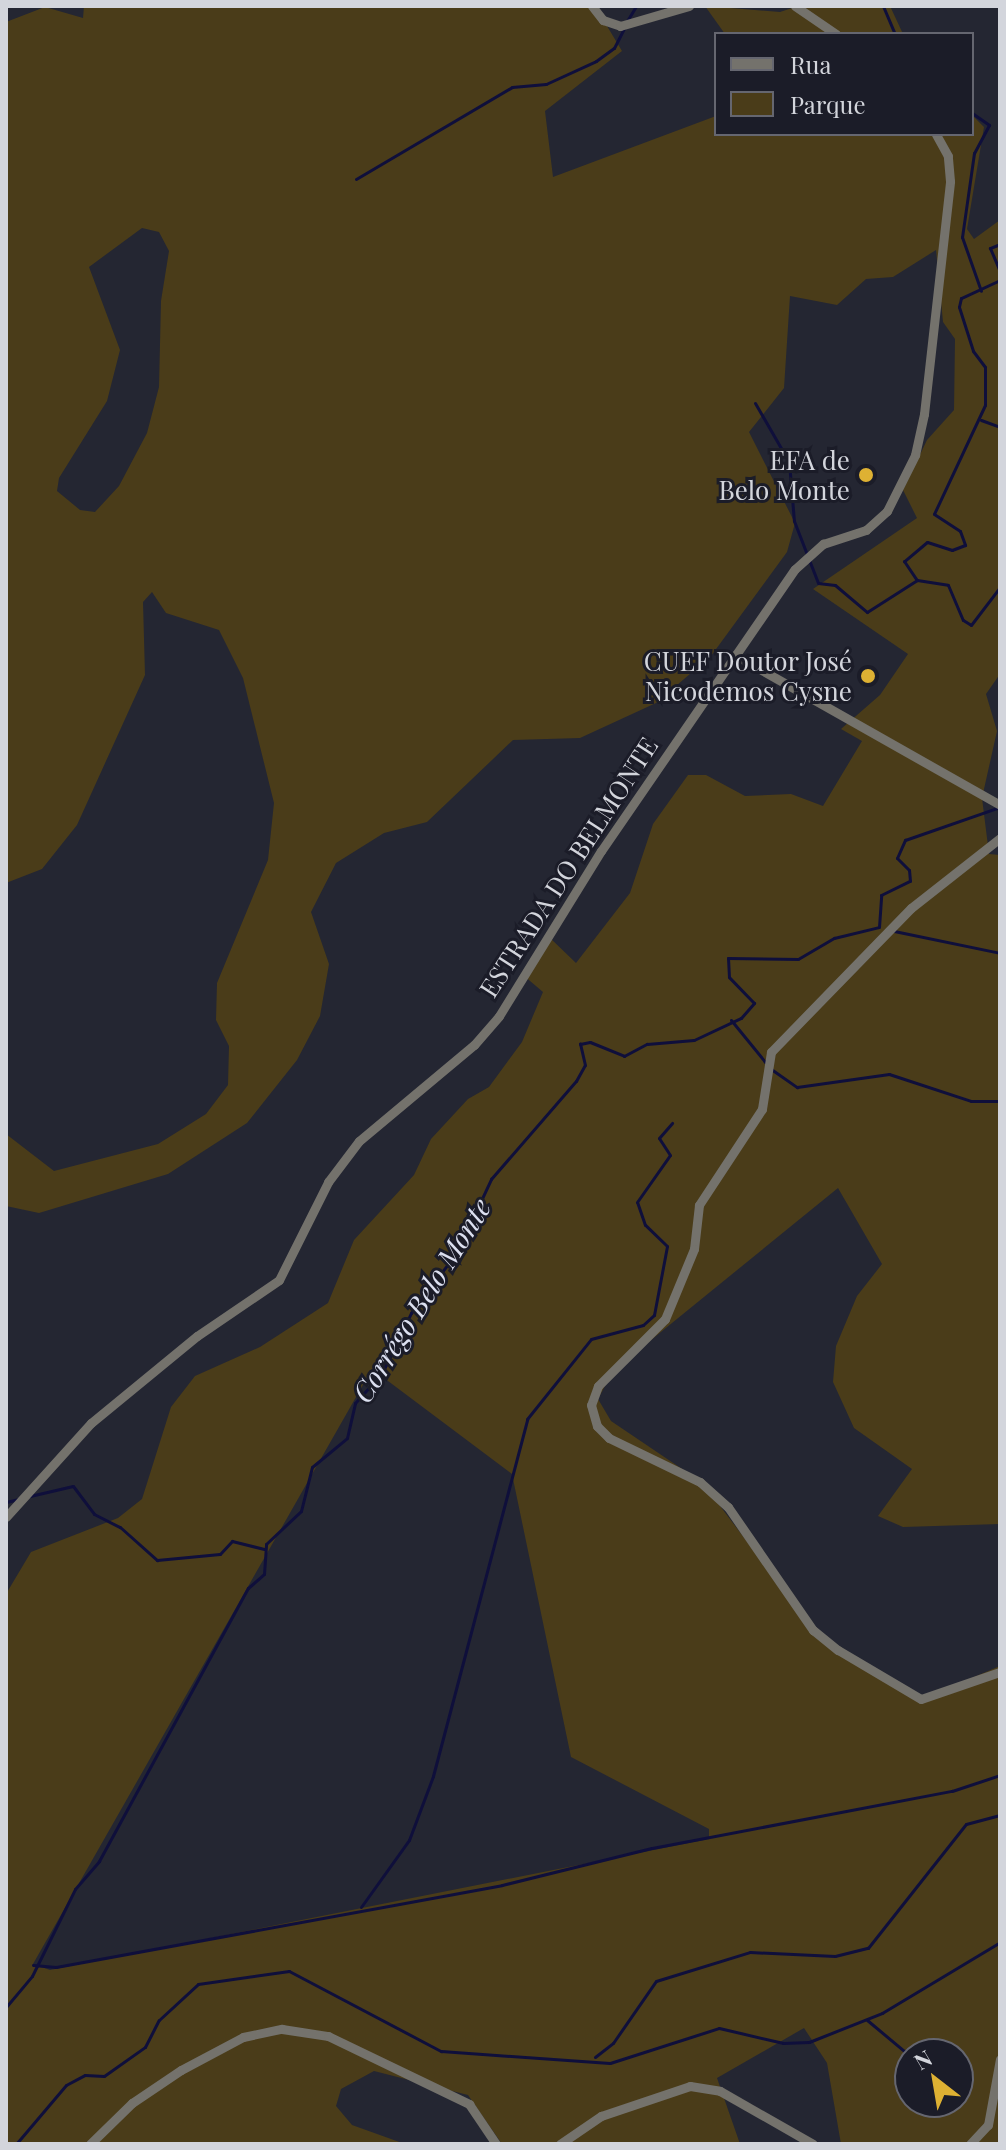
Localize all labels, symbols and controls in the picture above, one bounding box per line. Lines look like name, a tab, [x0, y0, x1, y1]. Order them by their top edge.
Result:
legend	[714, 32, 974, 136]
text: Rua	[790, 48, 831, 80]
text: Parque	[790, 88, 866, 120]
place label: EFA de Belo Monte	[718, 444, 850, 506]
marker: EFA de Belo Monte	[857, 466, 875, 484]
place label: CUEF Doutor José Nicodemos Cysne	[643, 645, 852, 706]
marker: CUEF Doutor José Nicodemos Cysne	[859, 667, 877, 685]
street label: ESTRADA DO BELMONTE	[472, 731, 664, 1003]
water label: Corrégo Belo Monte	[345, 1192, 497, 1408]
north arrow	[894, 2038, 974, 2118]
text: N	[908, 2042, 937, 2076]

